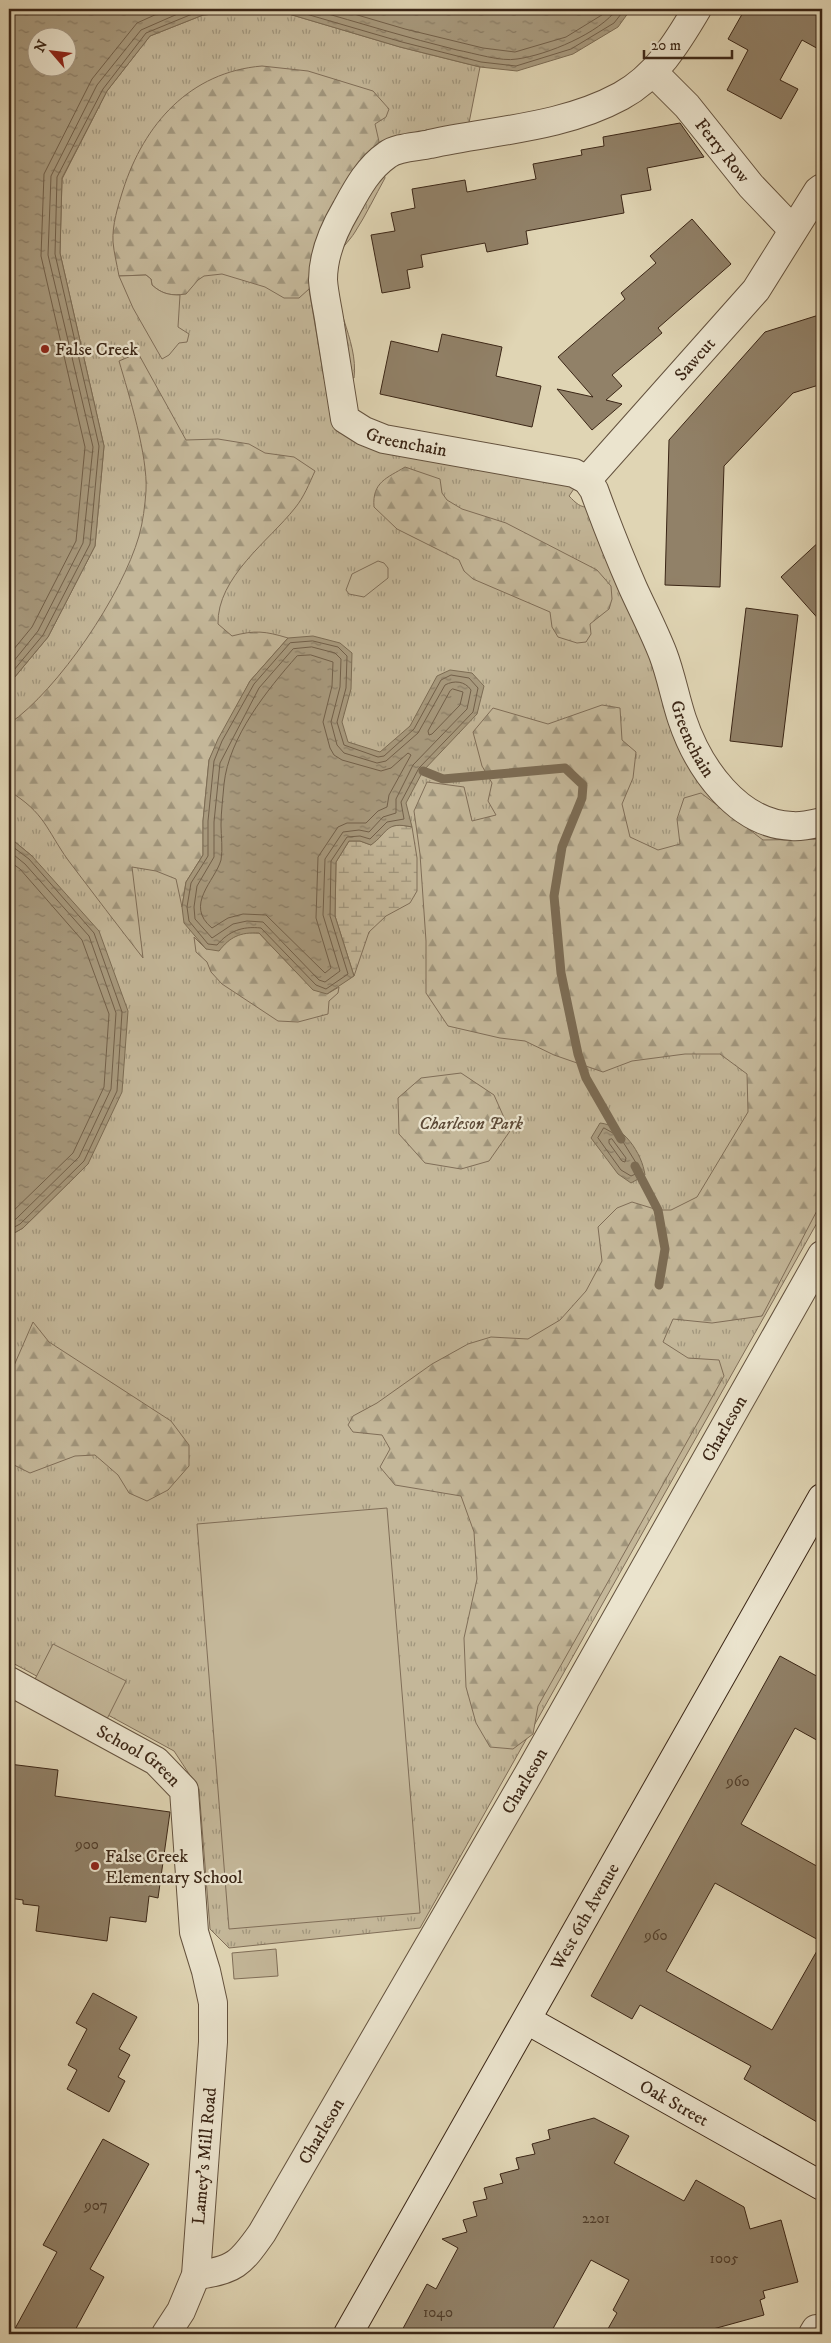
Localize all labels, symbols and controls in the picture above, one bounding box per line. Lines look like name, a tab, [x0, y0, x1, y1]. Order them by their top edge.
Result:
north arrow	[28, 28, 78, 78]
scale bar	[644, 28, 731, 60]
text: 20 m	[651, 36, 681, 55]
text: N	[31, 37, 52, 56]
street label: Ferry Row	[689, 115, 754, 188]
street label: Sawcut	[670, 333, 721, 386]
place label: False Creek	[55, 339, 138, 361]
marker: False Creek	[39, 343, 51, 355]
street label: Greenchain	[362, 423, 449, 462]
street label: Greenchain	[665, 698, 719, 782]
park label: Charleson Park	[419, 1113, 523, 1135]
street label: Charleson	[697, 1391, 753, 1466]
street label: School Green	[92, 1721, 185, 1792]
street label: Charleson	[498, 1744, 553, 1818]
house number: 960	[725, 1772, 750, 1791]
house number: 900	[74, 1835, 99, 1854]
place label: False Creek Elementary School	[105, 1846, 243, 1889]
marker: False Creek Elementary School	[89, 1860, 101, 1872]
street label: West 6th Avenue	[546, 1860, 625, 1975]
house number: 960	[643, 1926, 668, 1945]
street label: Oak Street	[635, 2076, 712, 2132]
street label: Lamey's Mill Road	[188, 2087, 222, 2226]
street label: Charleson	[294, 2094, 350, 2169]
house number: 907	[83, 2196, 108, 2215]
house number: 2201	[582, 2209, 610, 2228]
house number: 1005	[709, 2249, 739, 2268]
house number: 1040	[423, 2303, 453, 2322]

